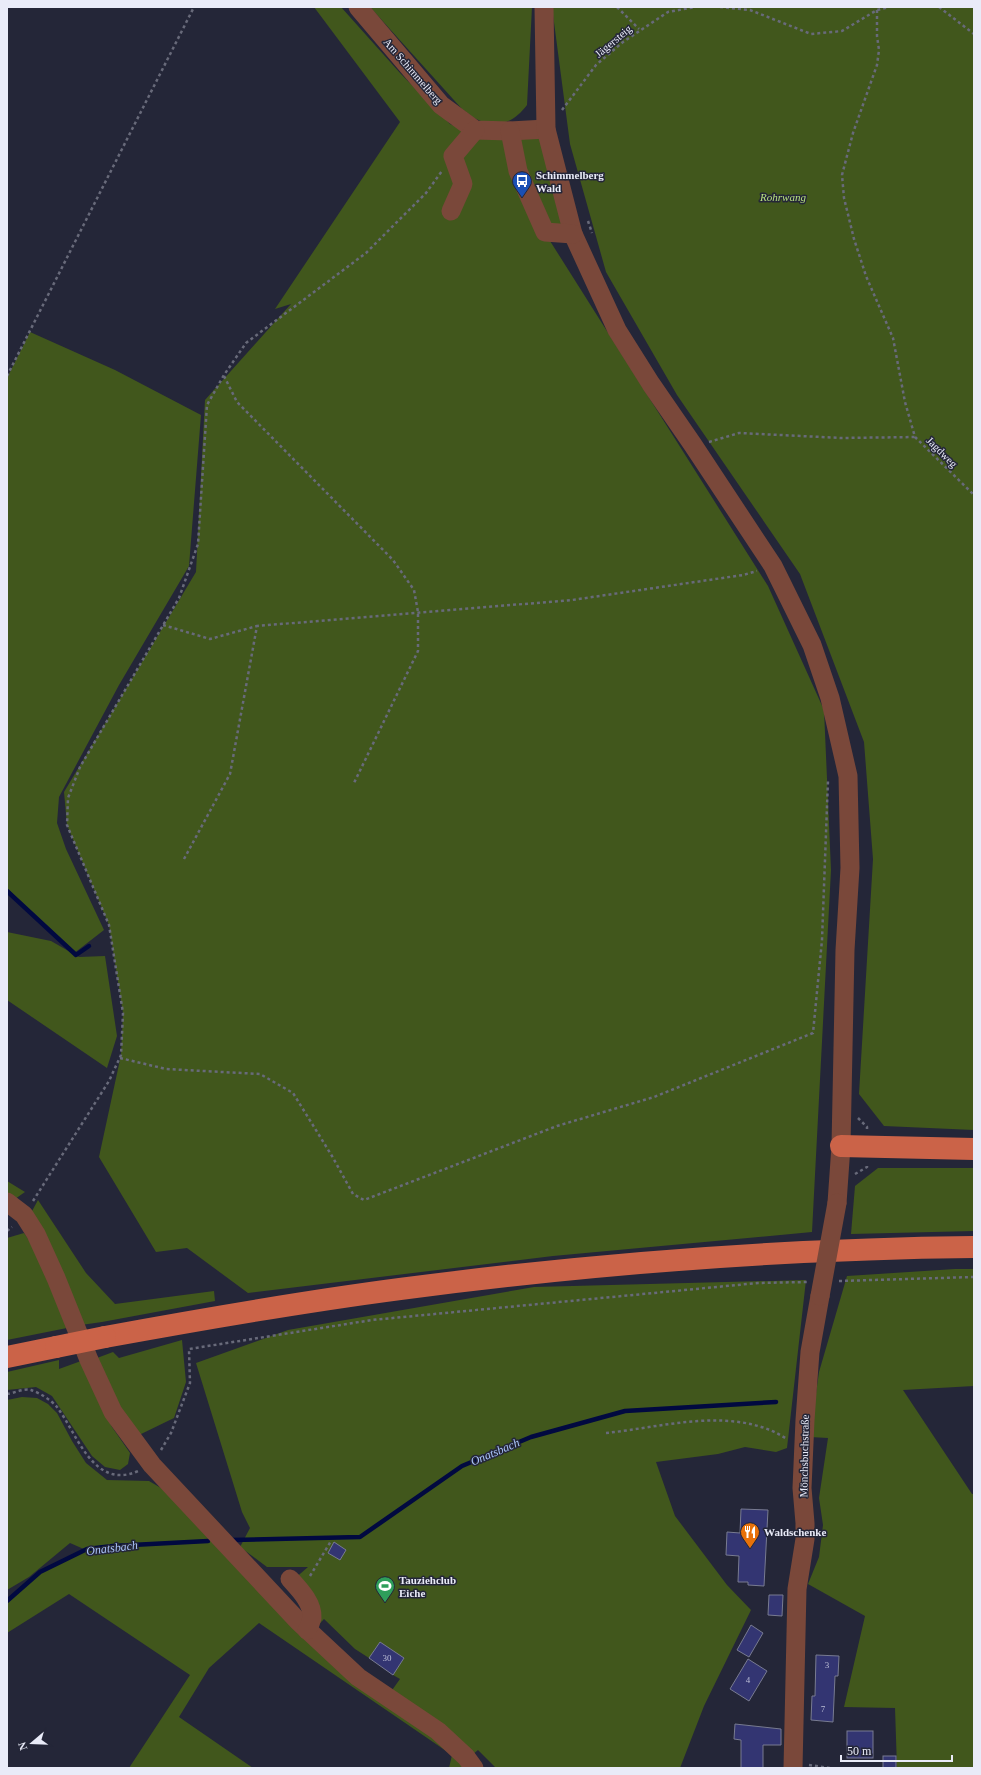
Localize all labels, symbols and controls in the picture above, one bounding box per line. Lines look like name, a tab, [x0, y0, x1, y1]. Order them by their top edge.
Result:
street label: Jägersteig	[592, 22, 634, 60]
street label: Am Schimmelberg	[381, 36, 445, 107]
place label: Schimmelberg Wald	[536, 169, 604, 194]
bus stop icon: Schimmelberg Wald	[511, 170, 533, 198]
park label: Rohrwang	[759, 191, 806, 203]
street label: Jagdweg	[924, 434, 960, 470]
street label: Mönchsbuchstraße	[797, 1414, 811, 1498]
water label: Onatsbach	[468, 1435, 522, 1469]
restaurant icon: Waldschenke	[739, 1521, 761, 1549]
place label: Waldschenke	[764, 1526, 826, 1538]
water label: Onatsbach	[85, 1538, 139, 1558]
place label: Tauziehclub Eiche	[399, 1574, 456, 1599]
sports icon: Tauziehclub Eiche	[374, 1575, 396, 1603]
house number: 30	[383, 1653, 392, 1663]
house number: 3	[825, 1660, 830, 1670]
house number: 4	[746, 1675, 751, 1685]
house number: 7	[821, 1704, 826, 1714]
north arrow	[12, 1723, 52, 1763]
scale bar	[841, 1737, 952, 1763]
text: N	[16, 1740, 30, 1752]
text: 50 m	[847, 1744, 872, 1758]

